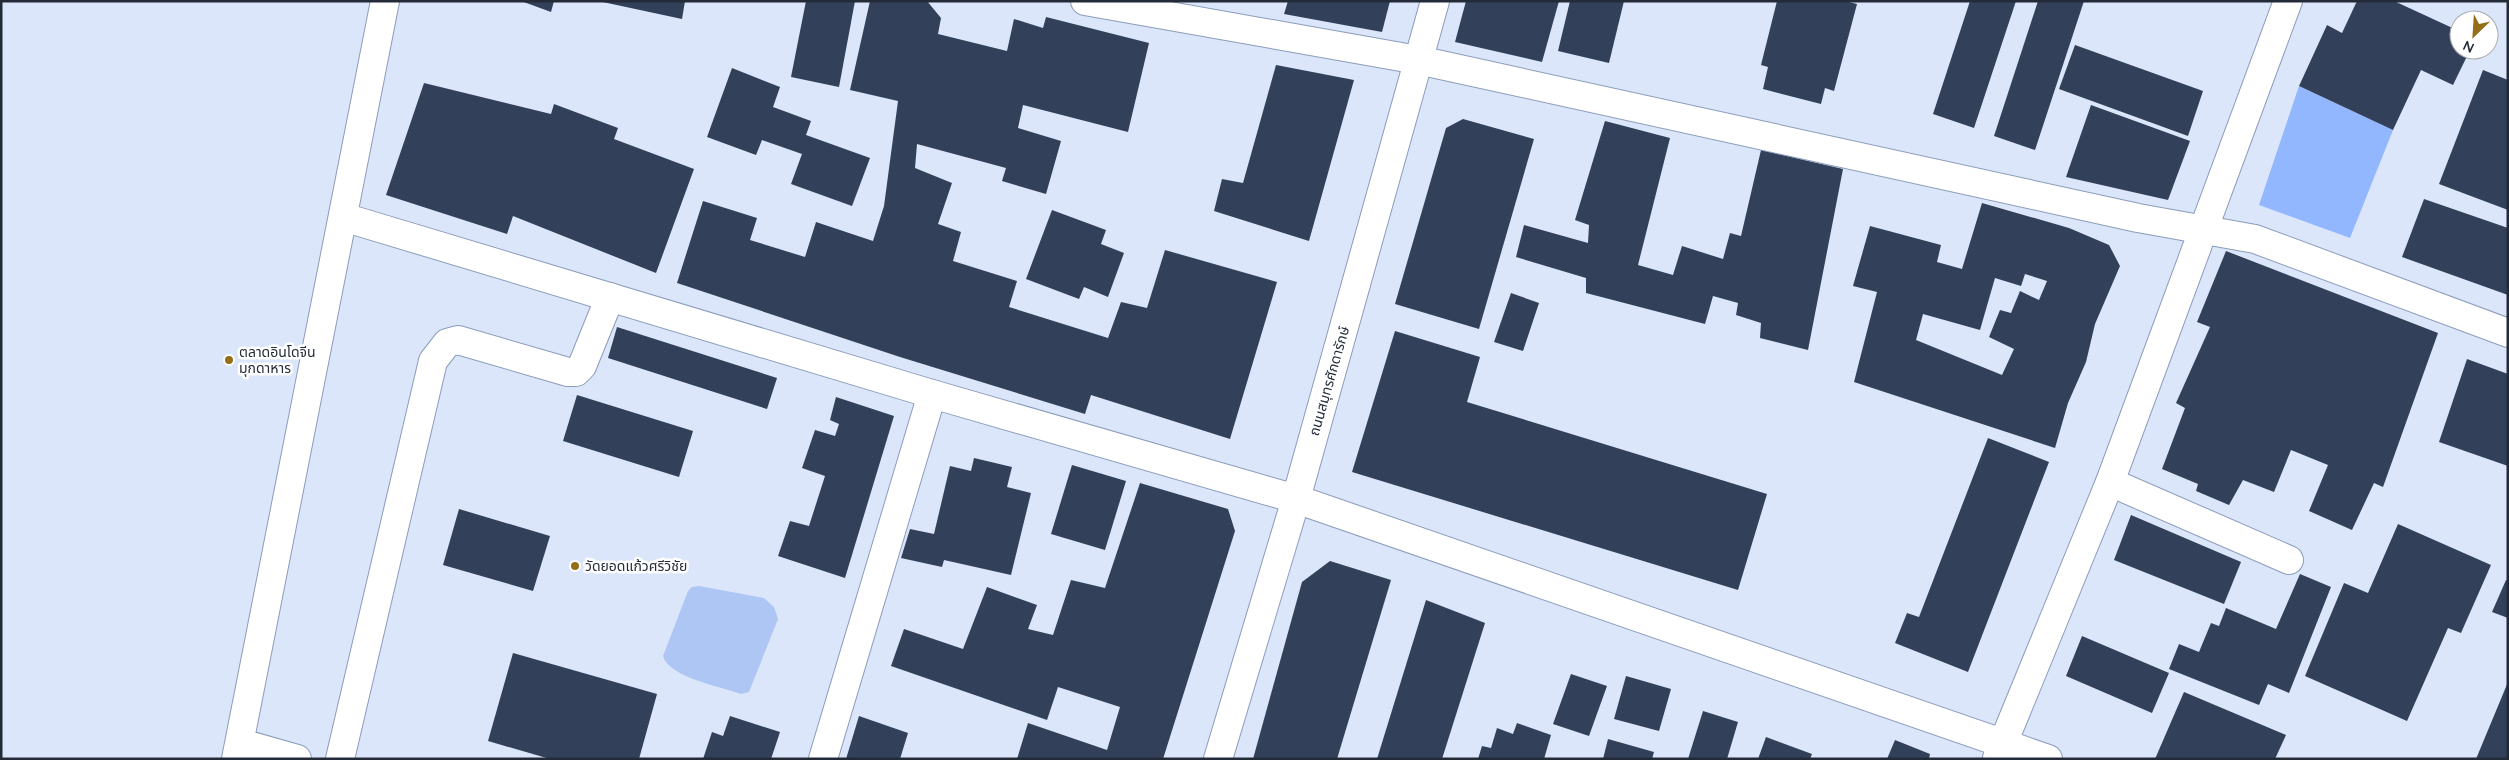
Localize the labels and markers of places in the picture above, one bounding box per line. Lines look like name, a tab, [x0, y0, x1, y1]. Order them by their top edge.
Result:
place label: ตลาดอินโดจีน มุกดาหาร	[239, 343, 316, 377]
marker: ตลาดอินโดจีน มุกดาหาร	[223, 354, 235, 366]
place label: วัดยอดแก้วศรีวิชัย	[585, 557, 687, 575]
marker: วัดยอดแก้วศรีวิชัย	[569, 560, 581, 572]

